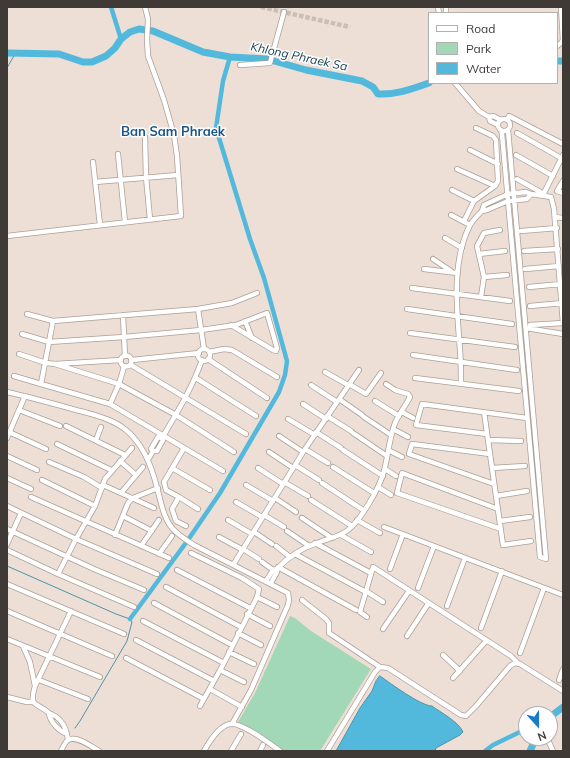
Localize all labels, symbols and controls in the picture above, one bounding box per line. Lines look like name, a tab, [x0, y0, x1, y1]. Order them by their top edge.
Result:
legend	[428, 12, 558, 84]
text: Road	[466, 21, 495, 36]
water label: Khlong Phraek Sa	[249, 40, 349, 74]
text: Park	[466, 41, 491, 56]
text: Water	[466, 61, 501, 76]
district label: Ban Sam Phraek	[121, 124, 225, 140]
north arrow	[518, 706, 558, 746]
text: N	[536, 728, 548, 744]

